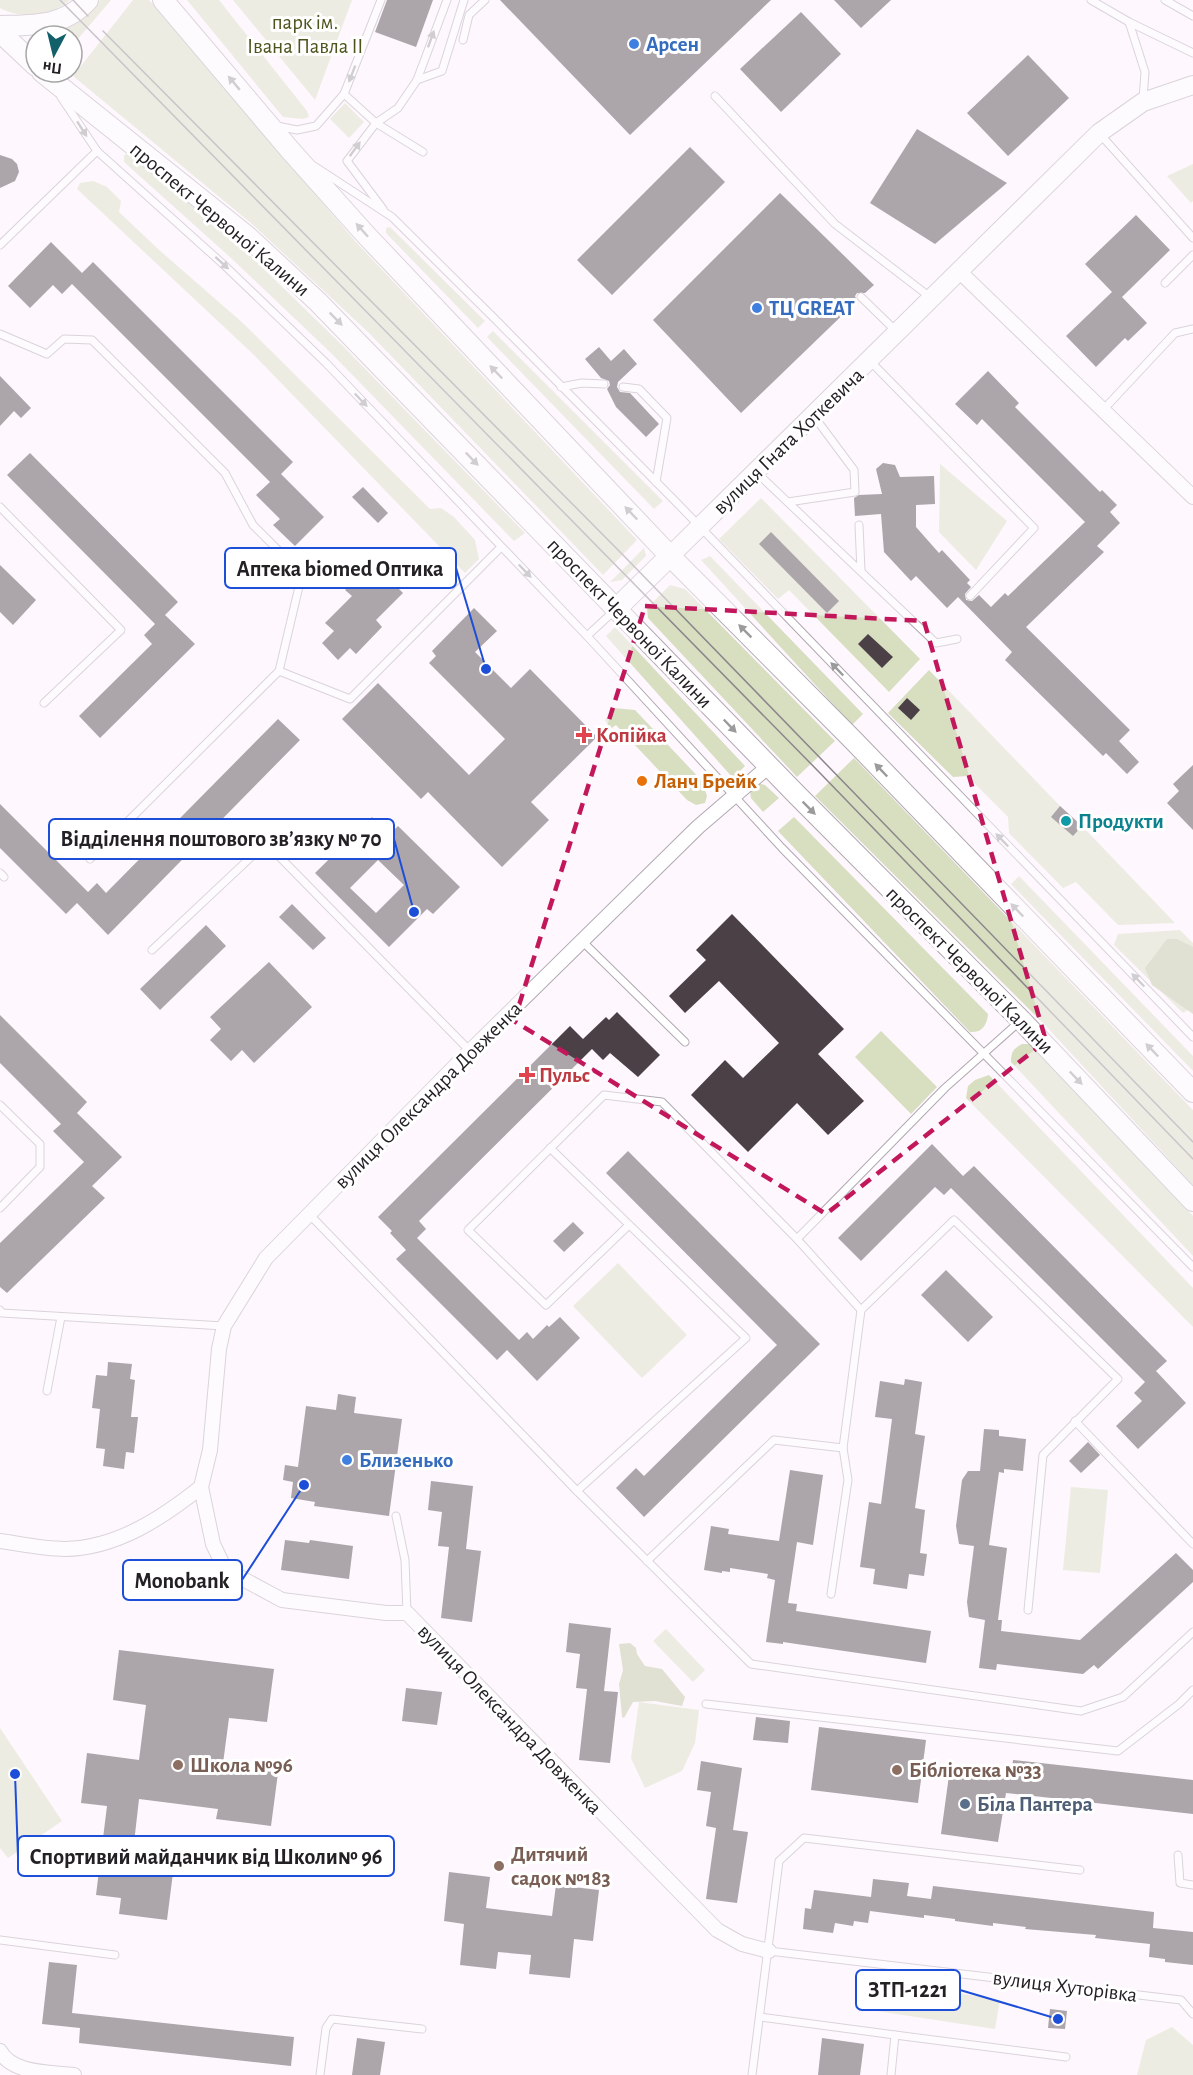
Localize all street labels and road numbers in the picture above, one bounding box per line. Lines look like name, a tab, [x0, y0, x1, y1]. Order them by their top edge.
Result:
street label: проспект Червоної Калини	[126, 138, 313, 300]
street label: вулиця Гната Хоткевича	[709, 364, 868, 518]
street label: проспект Червоної Калини	[543, 534, 716, 712]
street label: проспект Червоної Калини	[882, 883, 1057, 1058]
street label: вулиця Олександра Довженка	[331, 997, 526, 1193]
street label: вулиця Олександра Довженка	[414, 1620, 606, 1819]
street label: вулиця Хуторівка	[992, 1967, 1139, 2006]

